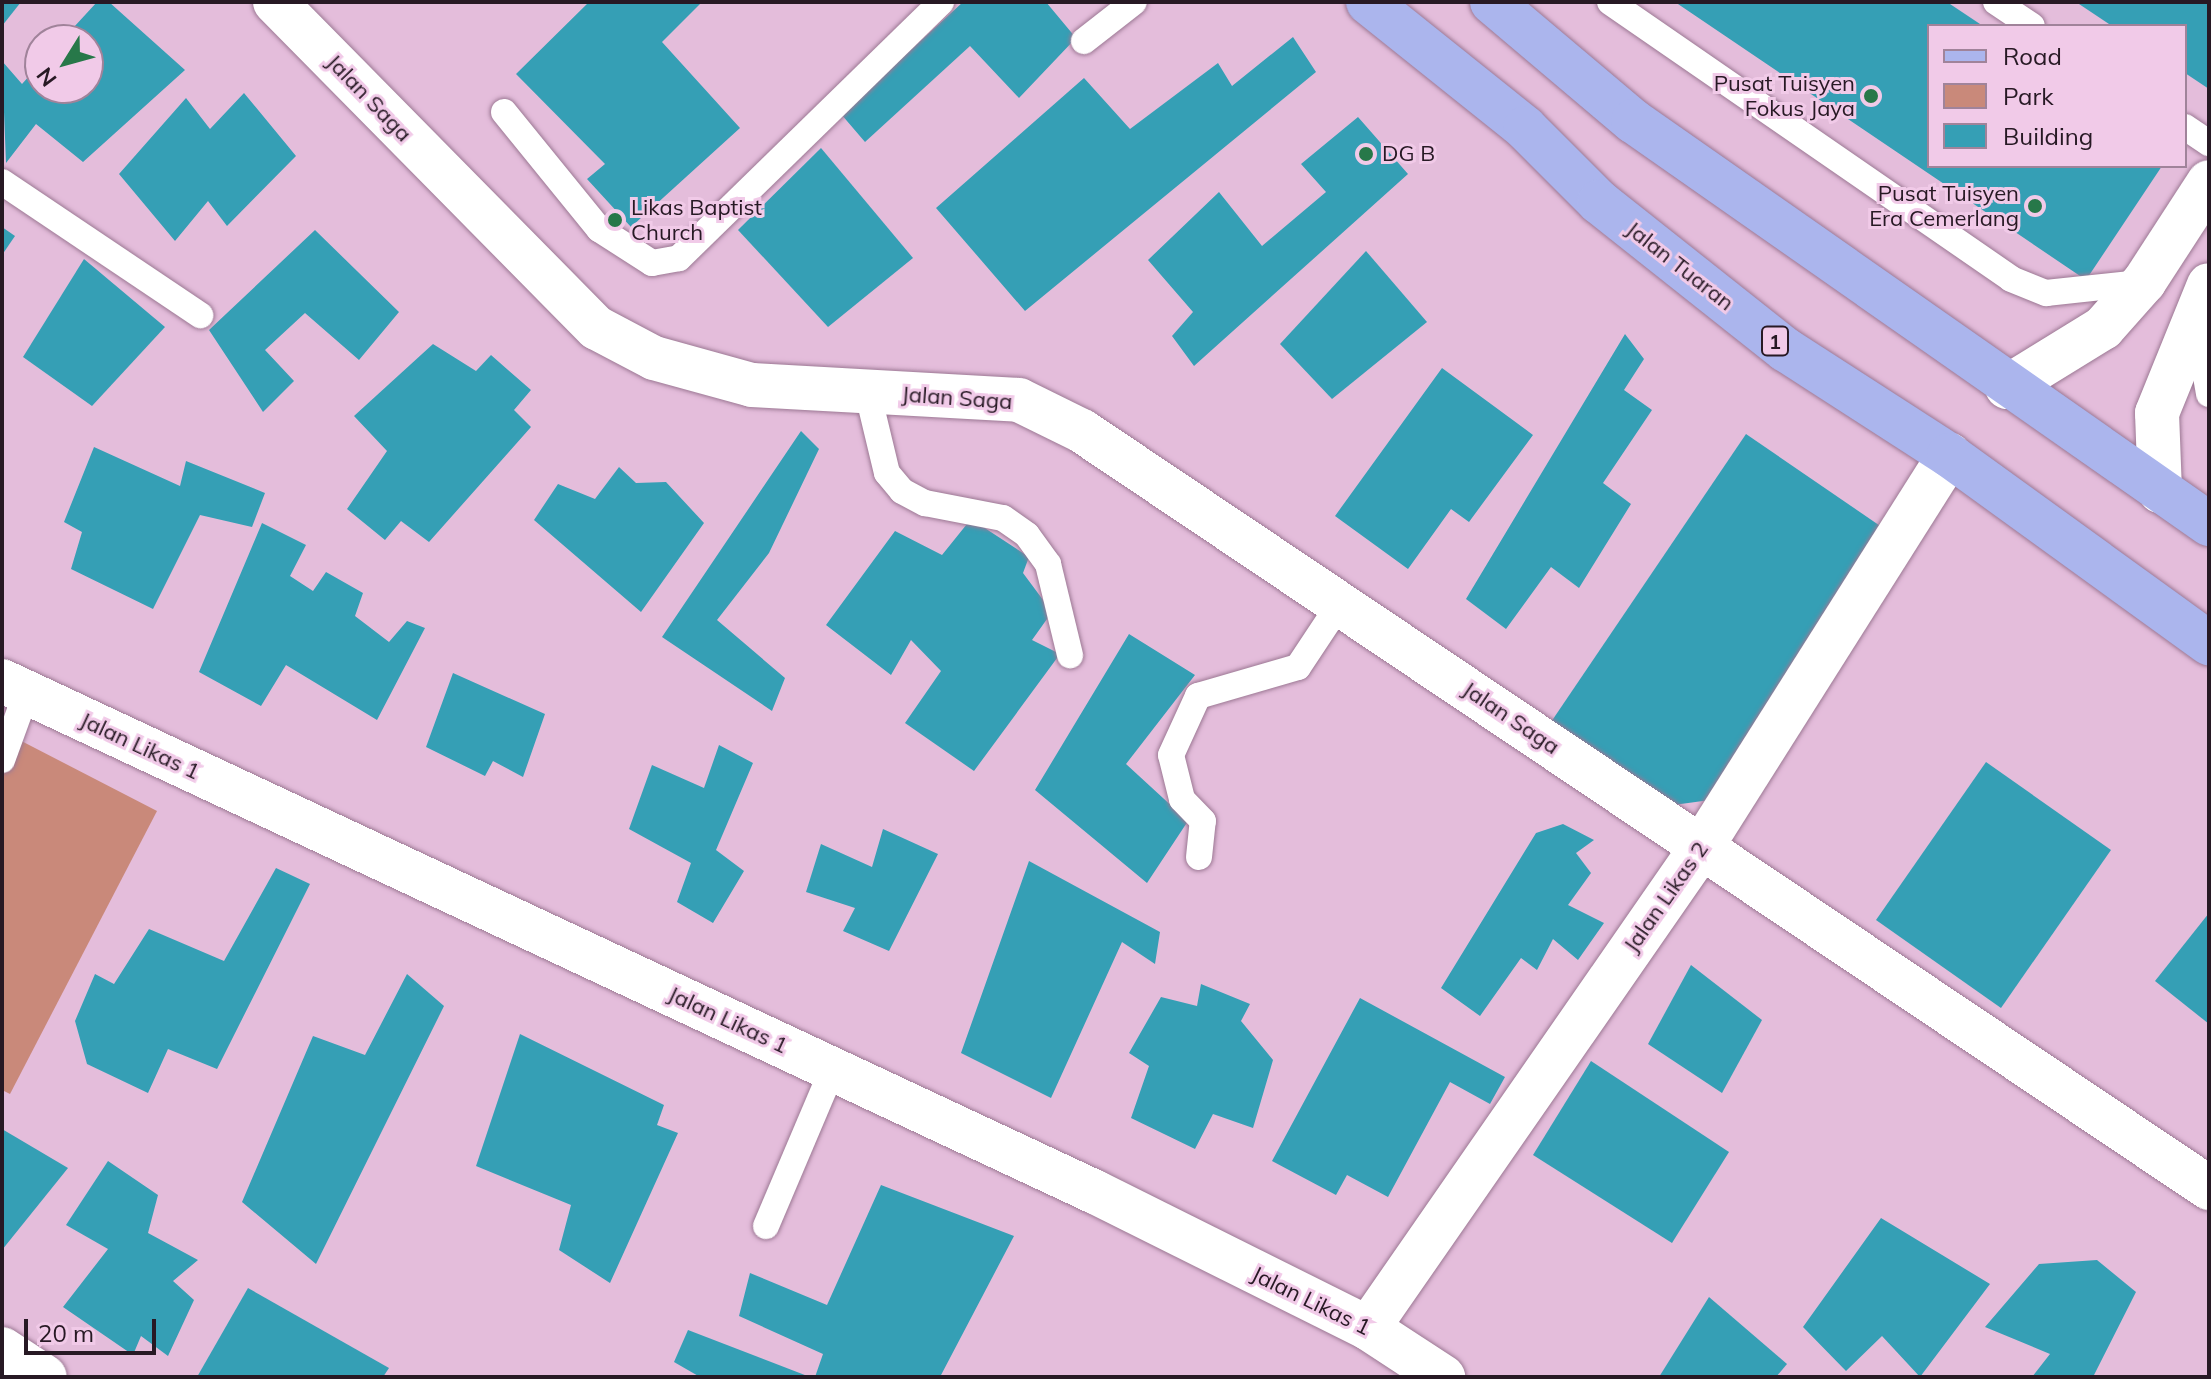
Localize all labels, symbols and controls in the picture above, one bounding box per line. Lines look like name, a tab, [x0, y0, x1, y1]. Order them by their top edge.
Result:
north arrow	[24, 24, 104, 104]
legend	[1927, 24, 2187, 168]
text: Road	[2003, 41, 2062, 71]
street label: Jalan Saga	[321, 49, 417, 147]
text: N	[30, 62, 63, 92]
place label: Pusat Tuisyen Fokus Jaya	[1714, 70, 1855, 122]
text: Park	[2003, 81, 2054, 111]
marker: Pusat Tuisyen Fokus Jaya	[1862, 87, 1880, 105]
text: Building	[2003, 121, 2093, 151]
place label: DG B	[1382, 141, 1435, 167]
marker: DG B	[1357, 145, 1375, 163]
place label: Pusat Tuisyen Era Cemerlang	[1869, 180, 2019, 232]
place label: Likas Baptist Church	[631, 194, 762, 246]
marker: Pusat Tuisyen Era Cemerlang	[2026, 197, 2044, 215]
marker: Likas Baptist Church	[606, 211, 624, 229]
street label: Jalan Tuaran	[1621, 216, 1739, 316]
road number: 1	[1761, 325, 1789, 357]
street label: Jalan Saga	[901, 381, 1013, 415]
street label: Jalan Saga	[1458, 676, 1564, 760]
street label: Jalan Likas 1	[76, 707, 204, 785]
street label: Jalan Likas 2	[1618, 837, 1714, 957]
street label: Jalan Likas 1	[664, 981, 792, 1059]
street label: Jalan Likas 1	[1247, 1261, 1375, 1341]
scale bar	[28, 1303, 160, 1353]
text: 20 m	[38, 1318, 94, 1348]

